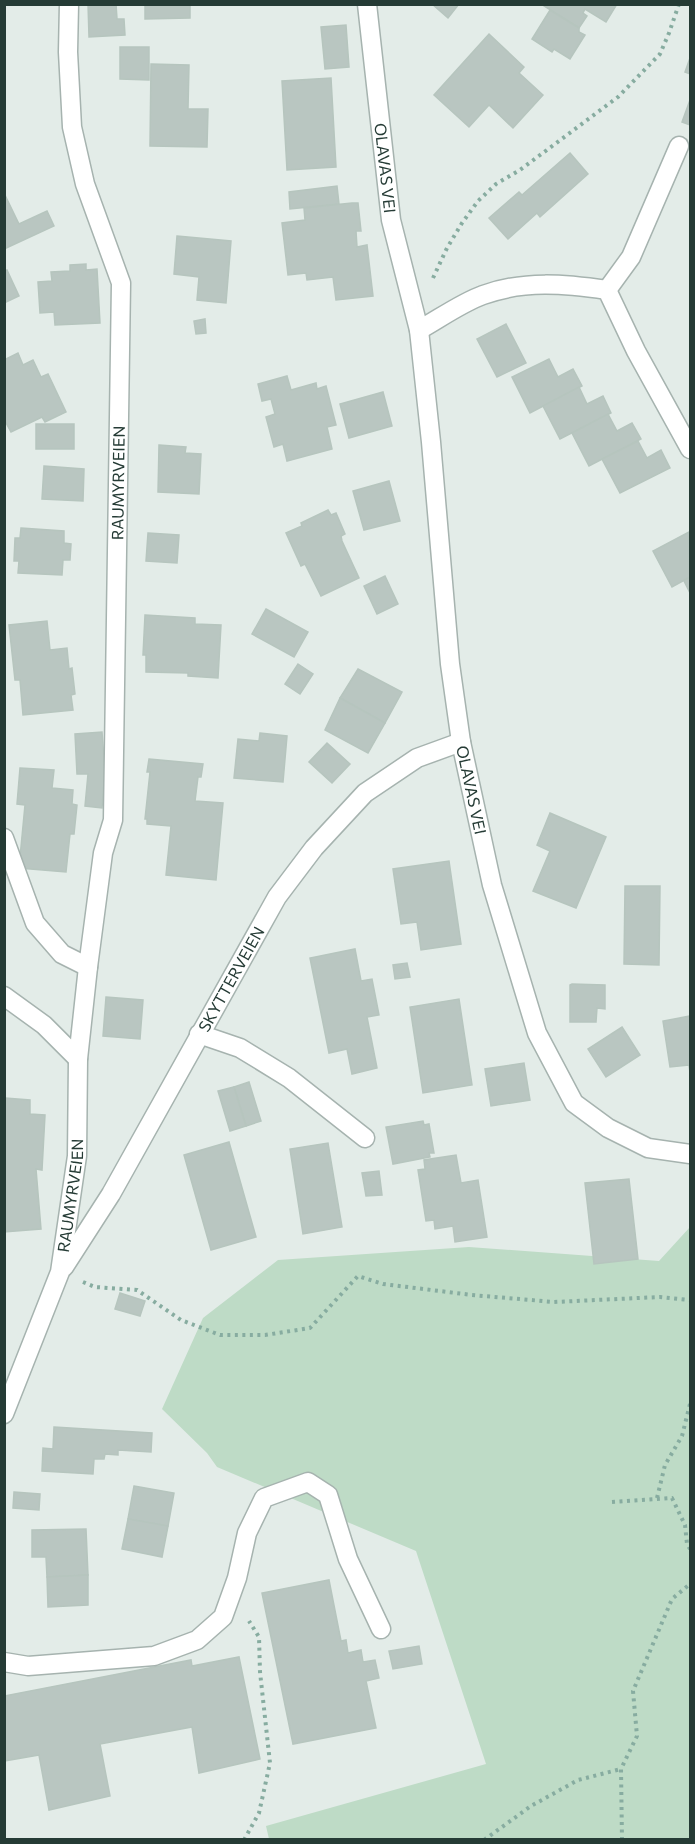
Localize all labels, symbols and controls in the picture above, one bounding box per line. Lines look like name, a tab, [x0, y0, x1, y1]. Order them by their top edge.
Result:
street label: OLAVAS VEI	[371, 122, 400, 214]
street label: RAUMYRVEIEN	[107, 425, 128, 540]
street label: OLAVAS VEI	[453, 744, 491, 836]
street label: SKYTTERVEIEN	[194, 923, 268, 1035]
street label: RAUMYRVEIEN	[53, 1138, 86, 1253]

